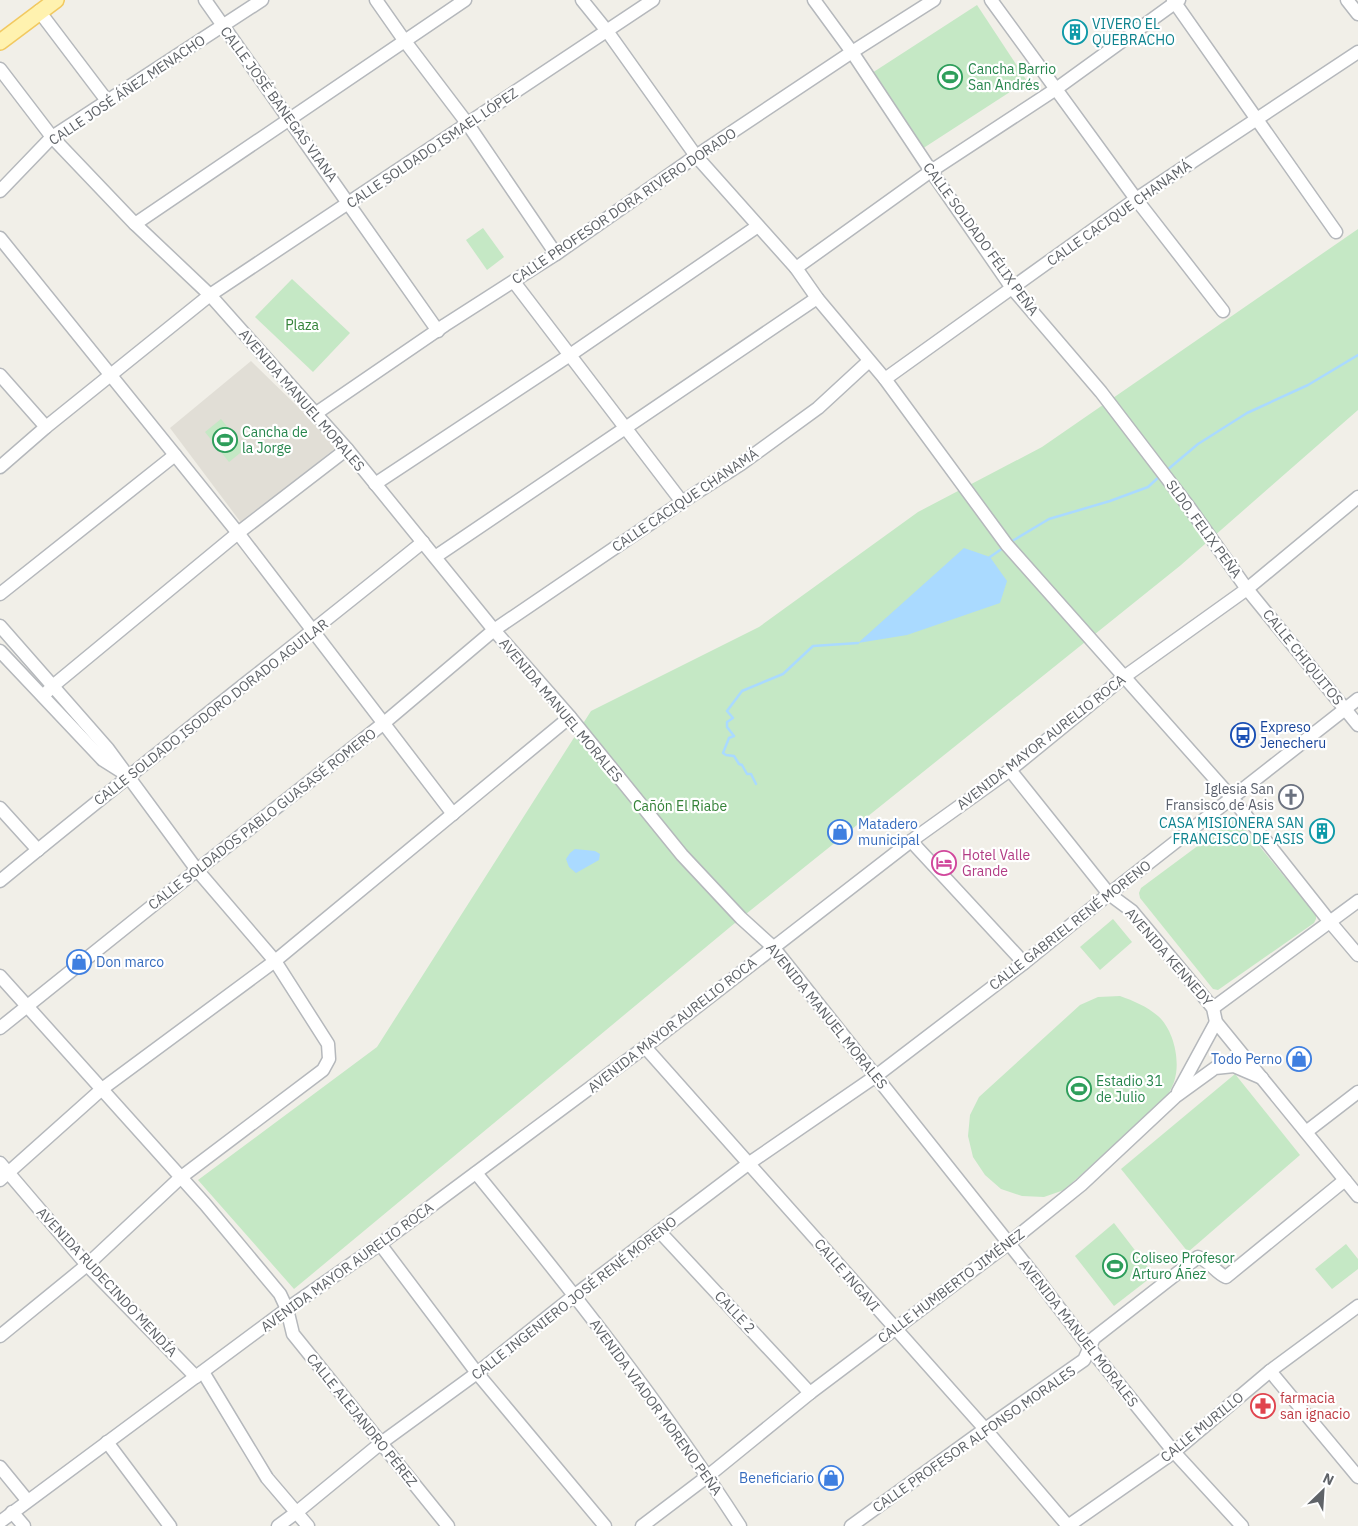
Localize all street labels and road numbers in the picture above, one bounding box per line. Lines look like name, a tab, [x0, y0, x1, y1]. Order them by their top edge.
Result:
street label: CALLE JOSÉ BANEGAS VIANA	[216, 22, 342, 185]
street label: CALLE JOSÉ ÁÑEZ MENACHO	[45, 30, 209, 149]
street label: CALLE SOLDADO ISMAEL LÓPEZ	[342, 83, 521, 212]
street label: CALLE PROFESOR DORA RIVERO DORADO	[508, 124, 740, 288]
street label: CALLE CACIQUE CHANAMÁ	[1043, 155, 1195, 270]
street label: CALLE SOLDADO FÉLIX PEÑA	[919, 158, 1043, 319]
street label: AVENIDA MANUEL MORALES	[235, 325, 369, 475]
street label: CALLE CACIQUE CHANAMÁ	[608, 443, 762, 556]
street label: SLDO. FELIX PEÑA	[1162, 476, 1246, 582]
street label: CALLE CHIQUITOS	[1259, 605, 1347, 709]
street label: CALLE SOLDADO ISODORO DORADO AGUILAR	[90, 615, 332, 809]
street label: AVENIDA MANUEL MORALES	[495, 634, 627, 786]
street label: AVENIDA MAYOR AURELIO ROCA	[953, 670, 1129, 814]
street label: CALLE SOLDADOS PABLO GUASASÉ ROMERO	[144, 723, 380, 914]
street label: CALLE GABRIEL RENÉ MORENO	[985, 855, 1155, 994]
street label: AVENIDA KENNEDY	[1121, 904, 1217, 1010]
street label: AVENIDA MANUEL MORALES	[762, 939, 892, 1093]
street label: AVENIDA MAYOR AURELIO ROCA	[584, 953, 760, 1097]
street label: AVENIDA MAYOR AURELIO ROCA	[257, 1198, 437, 1336]
street label: AVENIDA RUDECINDO MENDÍA	[33, 1203, 182, 1361]
street label: CALLE INGENIERO JOSÉ RENÉ MORENO	[467, 1211, 680, 1384]
street label: CALLE HUMBERTO JIMÉNEZ	[873, 1224, 1028, 1347]
street label: CALLE INGAVI	[810, 1235, 884, 1315]
street label: AVENIDA MANUEL MORALES	[1016, 1255, 1142, 1411]
street label: CALLE 2	[711, 1287, 759, 1337]
street label: AVENIDA VIADOR MORENO PEÑA	[586, 1315, 726, 1499]
street label: CALLE ALEJANDRO PÉREZ	[303, 1349, 422, 1490]
street label: CALLE PROFESOR ALFONSO MORALES	[869, 1362, 1079, 1516]
street label: CALLE MURILLO	[1157, 1388, 1247, 1466]

